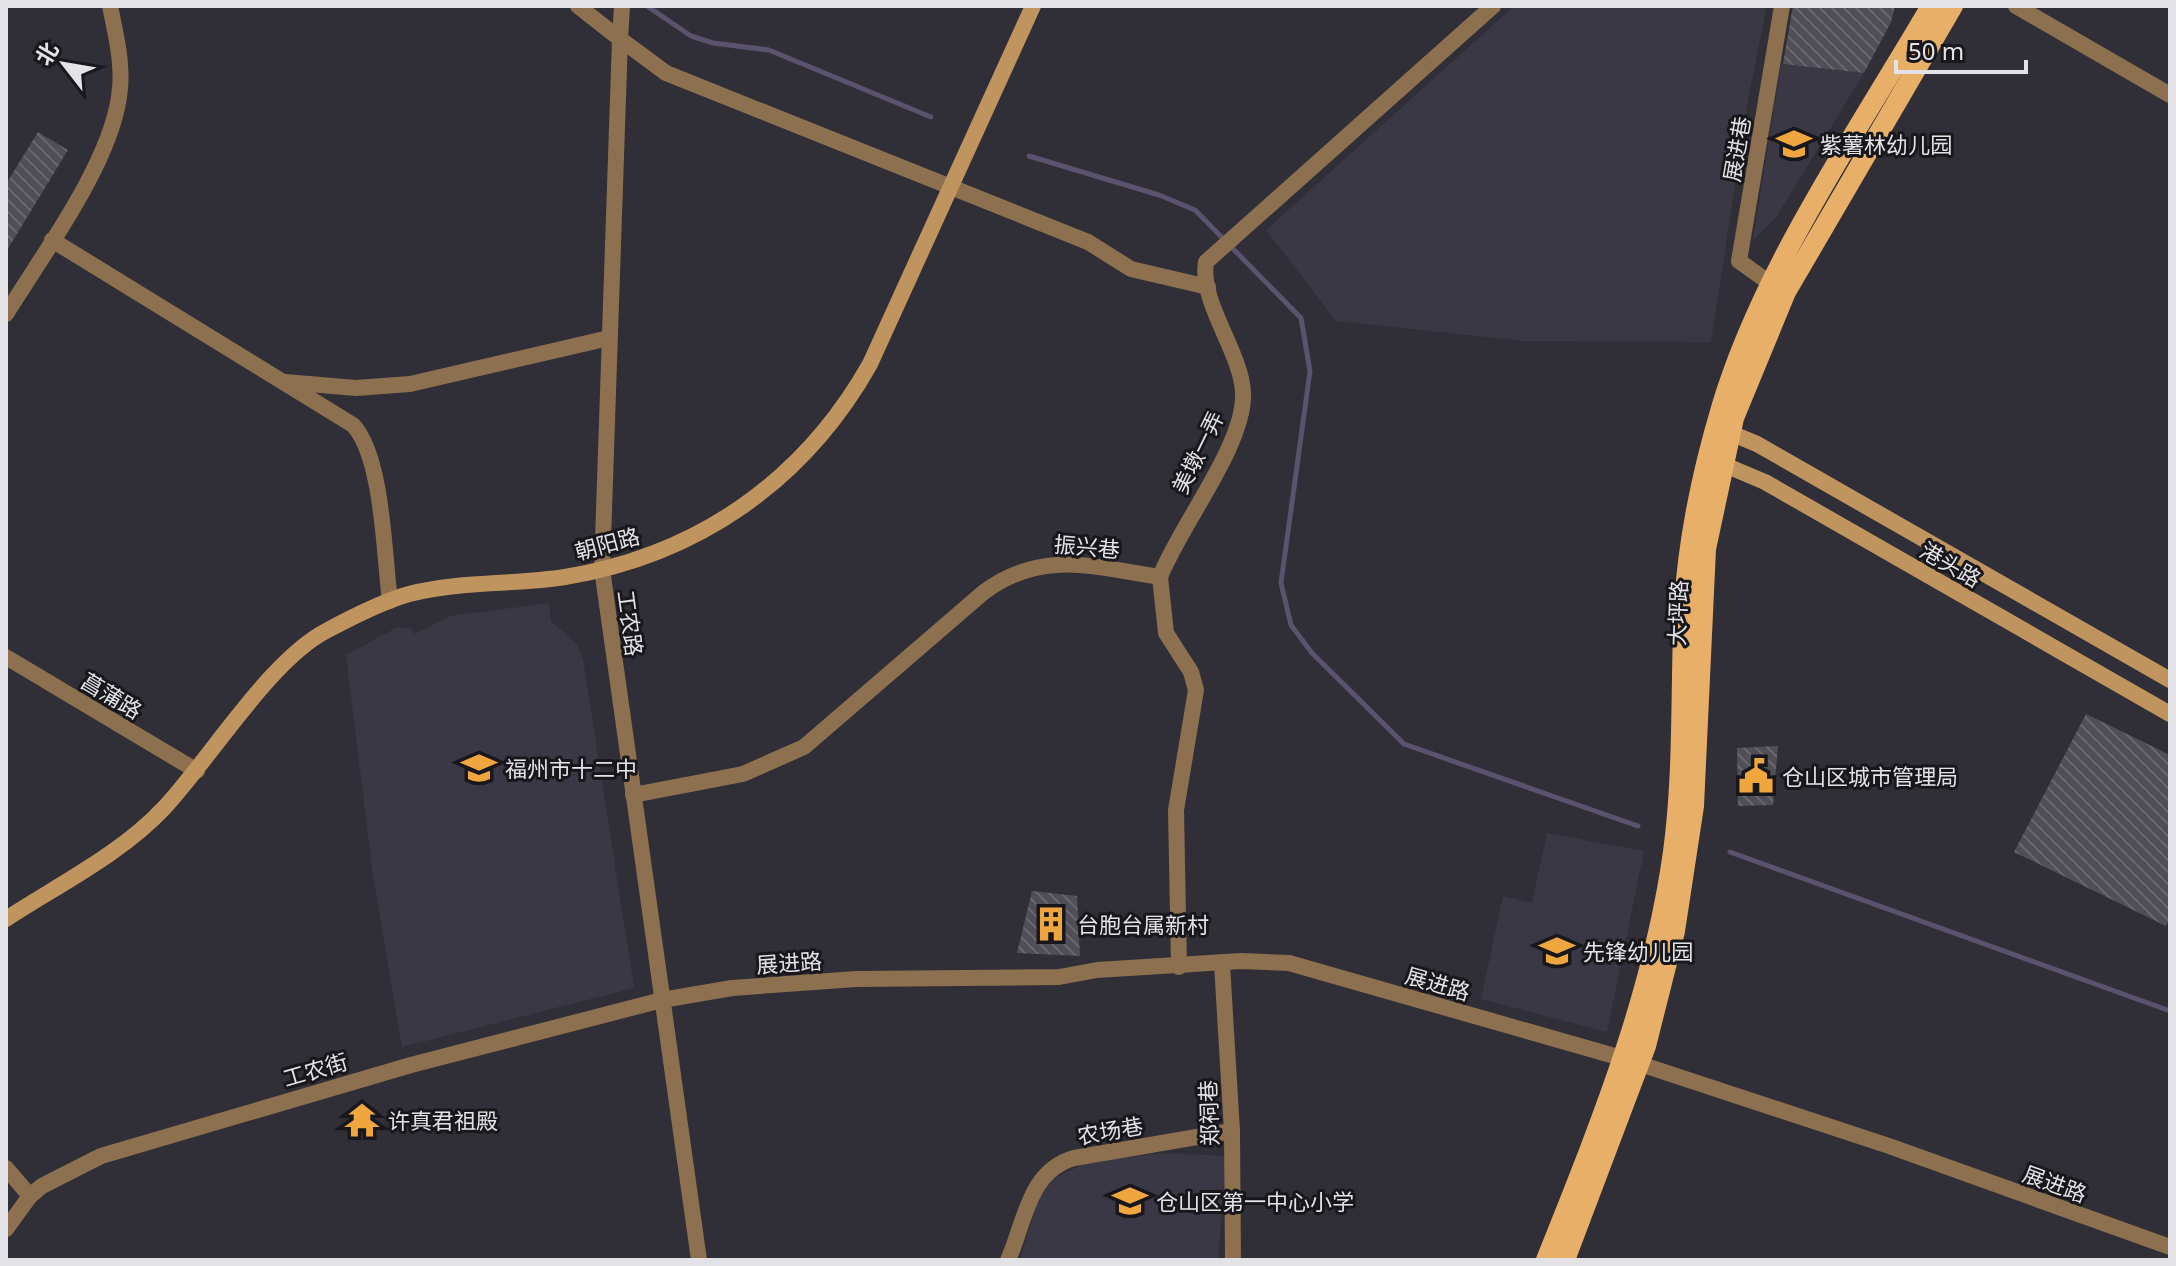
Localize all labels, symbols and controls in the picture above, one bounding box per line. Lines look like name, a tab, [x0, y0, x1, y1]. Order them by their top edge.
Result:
north arrow	[24, 24, 104, 104]
scale bar	[1896, 24, 2026, 74]
text: 50 m	[1908, 34, 1964, 67]
text: 北	[27, 36, 65, 70]
street label: 展进巷	[1715, 114, 1757, 184]
school or university icon: 紫薯林幼儿园	[1775, 125, 1813, 163]
place label: 紫薯林幼儿园	[1820, 129, 1952, 159]
street label: 美墩一弄	[1164, 406, 1230, 498]
street label: 朝阳路	[571, 520, 643, 566]
street label: 振兴巷	[1053, 528, 1121, 564]
street label: 港头路	[1915, 535, 1987, 593]
street label: 大坪路	[1661, 579, 1693, 647]
street label: 工农路	[612, 588, 650, 658]
street label: 菖蒲路	[76, 665, 148, 725]
school or university icon: 福州市十二中	[460, 749, 498, 787]
place label: 福州市十二中	[505, 753, 637, 783]
public building icon: 仓山区城市管理局	[1737, 757, 1775, 795]
place label: 仓山区城市管理局	[1782, 761, 1958, 791]
building icon: 台胞台属新村	[1032, 905, 1070, 943]
place label: 台胞台属新村	[1077, 909, 1209, 939]
school or university icon: 先锋幼儿园	[1538, 932, 1576, 970]
place label: 先锋幼儿园	[1583, 936, 1693, 966]
street label: 展进路	[755, 945, 823, 979]
street label: 展进路	[1402, 959, 1474, 1007]
street label: 工农街	[279, 1045, 351, 1093]
street label: 郑祠巷	[1192, 1079, 1224, 1147]
temple icon: 许真君祖殿	[343, 1101, 381, 1139]
place label: 许真君祖殿	[388, 1105, 498, 1135]
street label: 农场巷	[1075, 1109, 1145, 1151]
street label: 展进路	[2019, 1158, 2091, 1208]
school or university icon: 仓山区第一中心小学	[1111, 1182, 1149, 1220]
place label: 仓山区第一中心小学	[1156, 1186, 1354, 1216]

